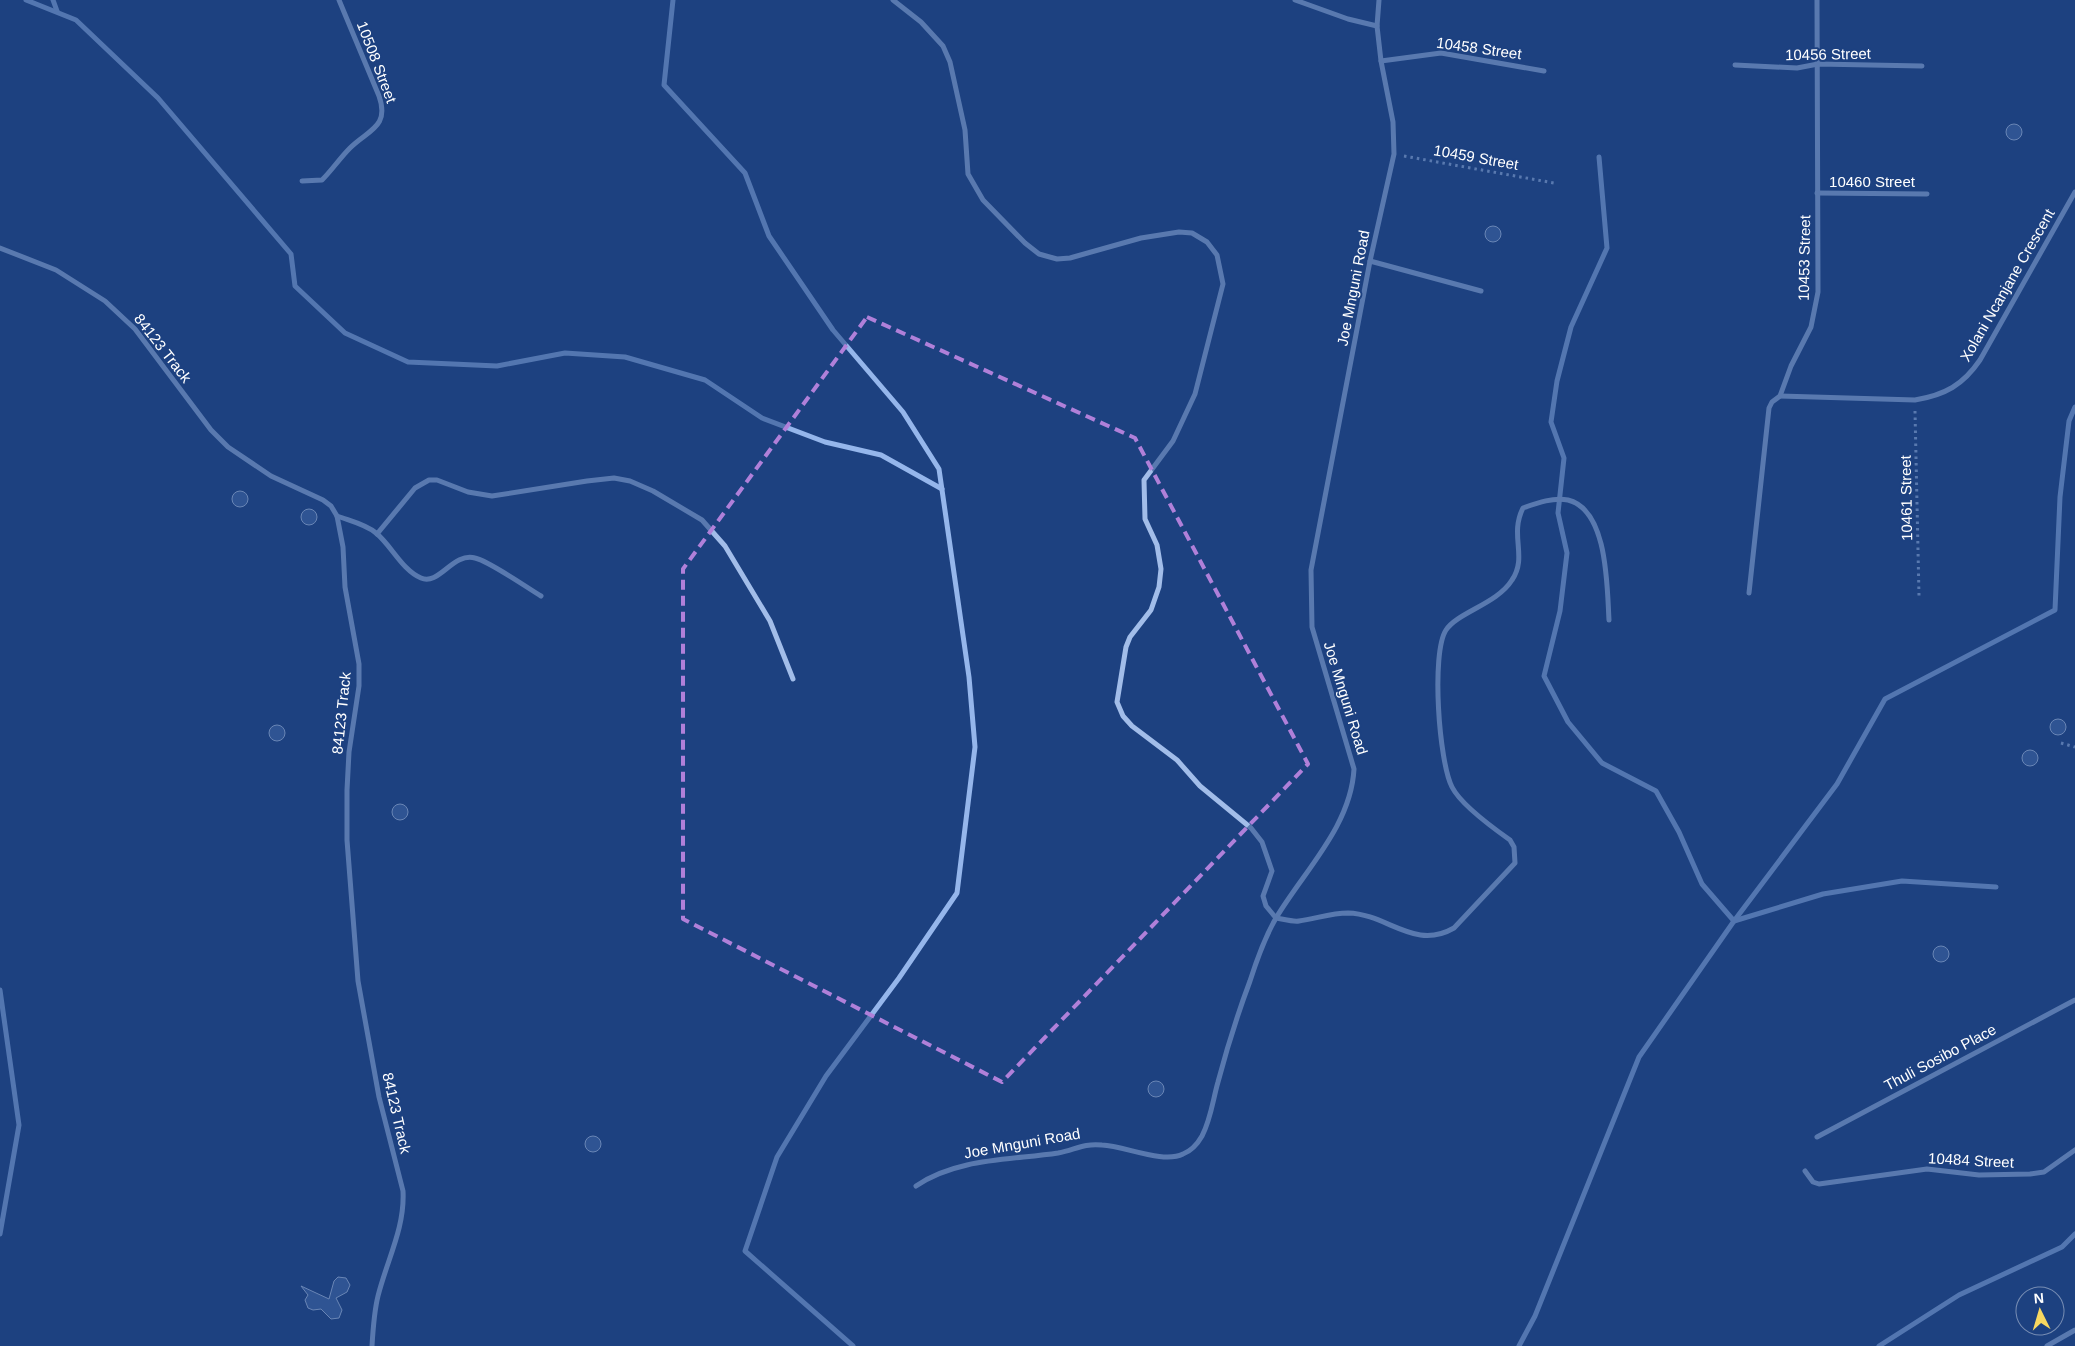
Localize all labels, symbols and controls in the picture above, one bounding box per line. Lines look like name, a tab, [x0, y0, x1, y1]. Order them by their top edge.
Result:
street label: 10508 Street	[354, 19, 401, 106]
street label: 10458 Street	[1435, 34, 1524, 63]
street label: 10456 Street	[1785, 45, 1872, 63]
street label: 10459 Street	[1432, 141, 1521, 173]
street label: 10460 Street	[1829, 173, 1916, 190]
street label: Xolani Ncanjane Crescent	[1956, 205, 2058, 364]
street label: 10453 Street	[1795, 214, 1813, 301]
street label: Joe Mnguni Road	[1333, 229, 1373, 347]
street label: 84123 Track	[131, 310, 195, 386]
street label: 10461 Street	[1897, 454, 1915, 541]
street label: Joe Mnguni Road	[1321, 639, 1371, 757]
street label: 84123 Track	[328, 671, 354, 755]
street label: Thuli Sosibo Place	[1881, 1020, 1999, 1094]
street label: 84123 Track	[379, 1071, 415, 1156]
street label: Joe Mnguni Road	[963, 1124, 1081, 1162]
street label: 10484 Street	[1928, 1149, 2015, 1171]
north arrow	[2015, 1286, 2065, 1336]
text: N	[2033, 1290, 2045, 1306]

